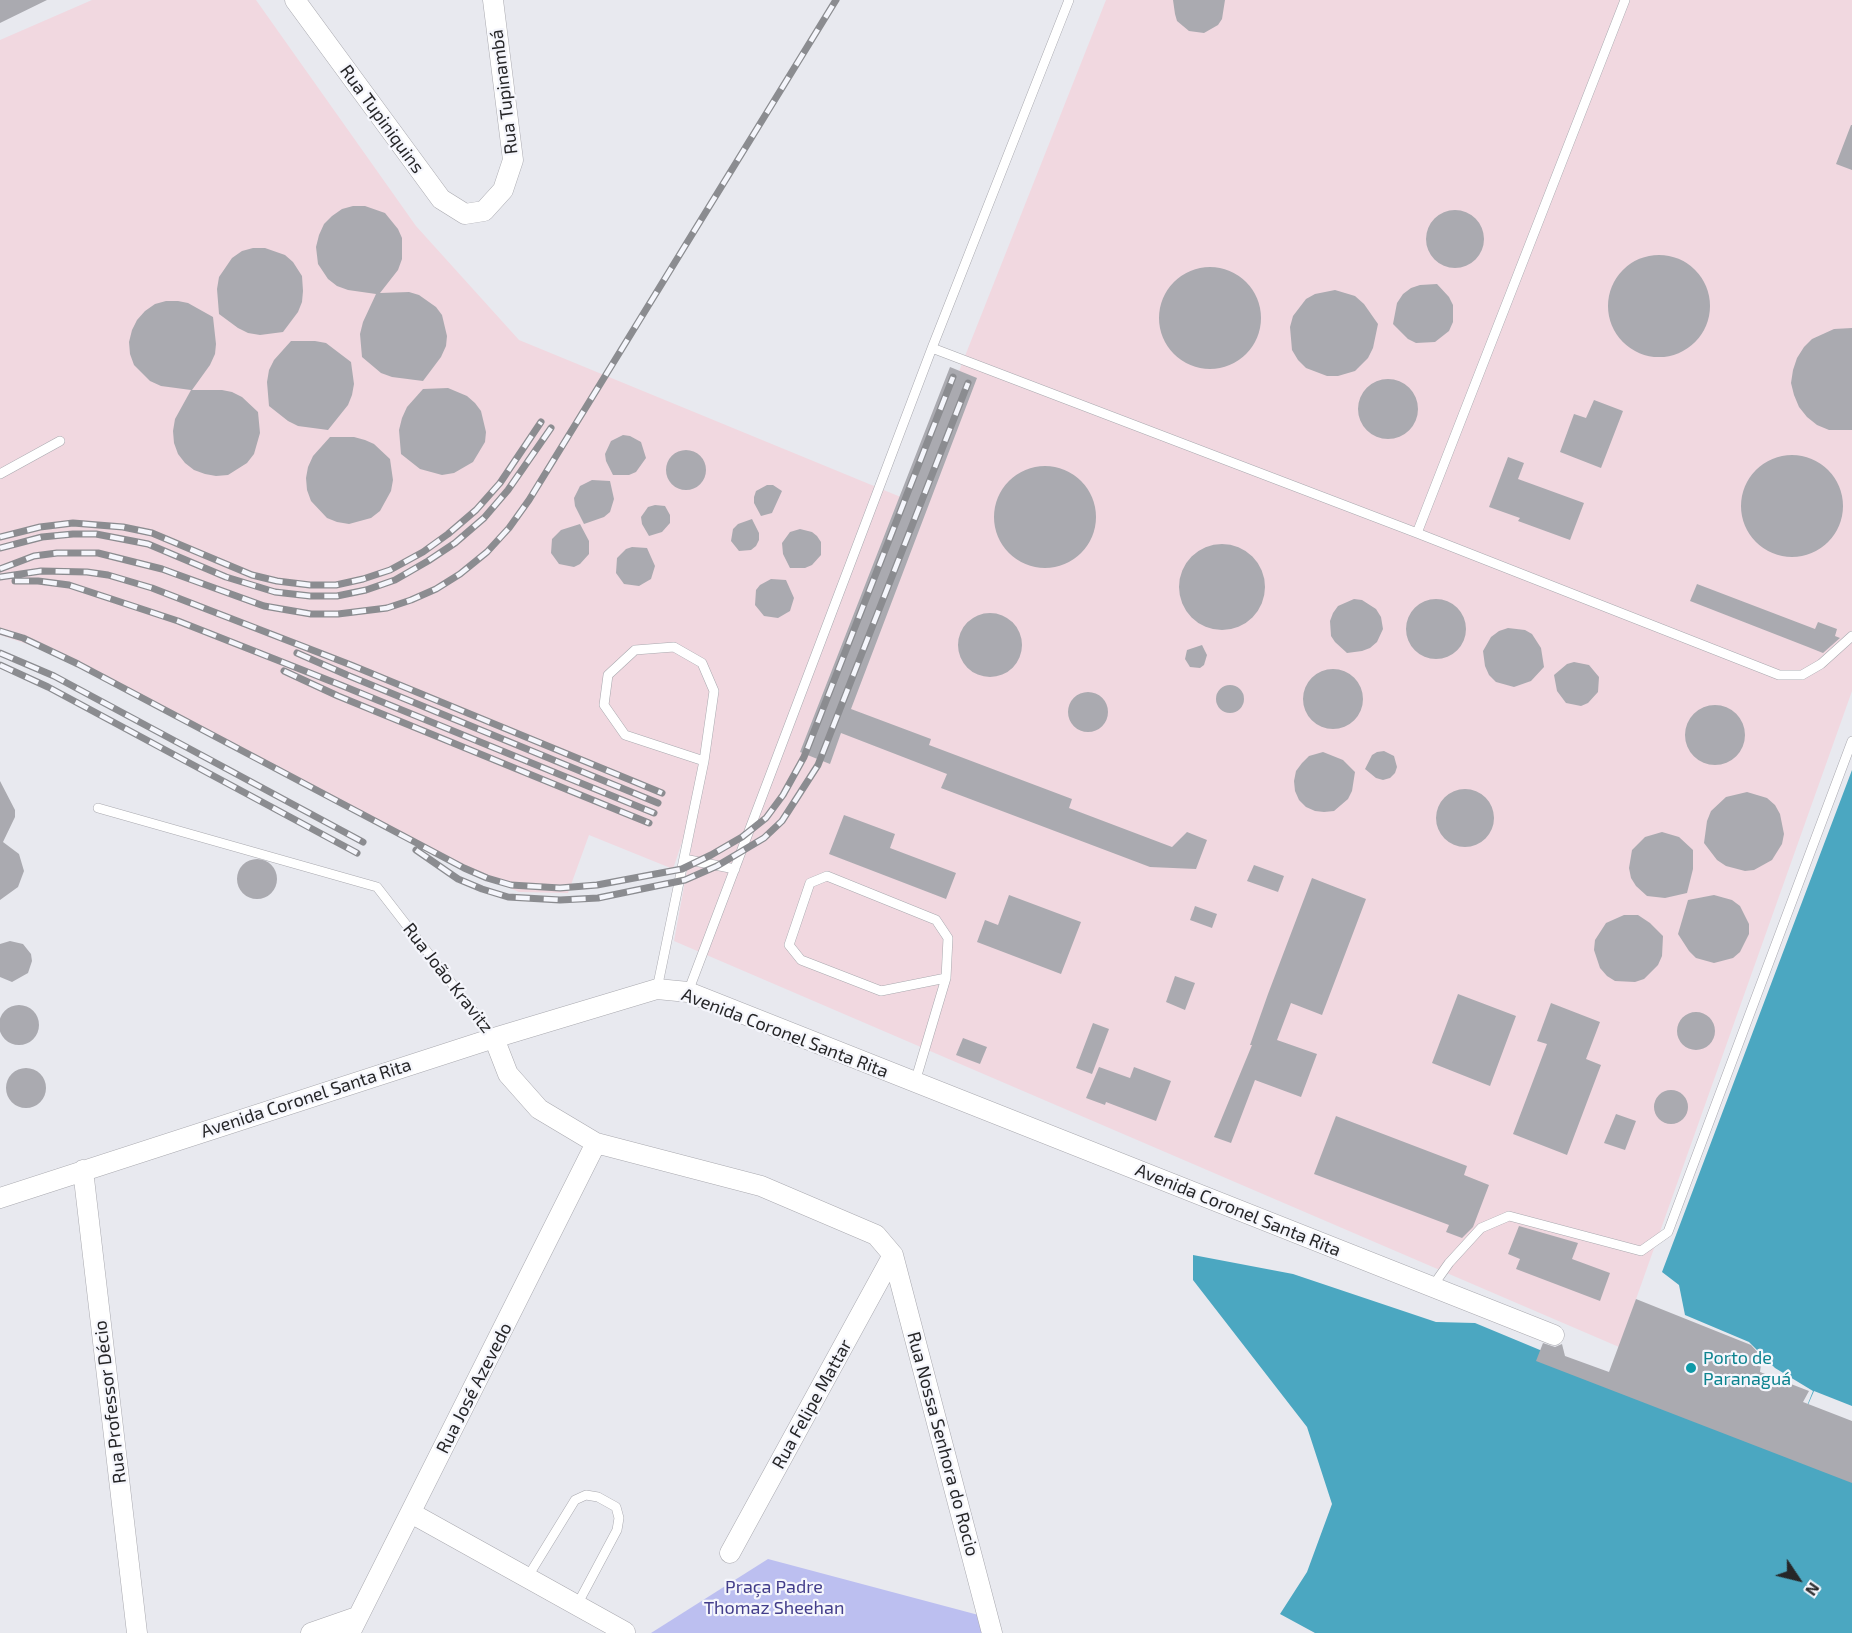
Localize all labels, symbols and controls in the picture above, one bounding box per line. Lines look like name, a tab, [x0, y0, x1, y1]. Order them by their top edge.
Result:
street label: Rua Tupinambá	[486, 28, 522, 156]
street label: Rua Tupiniquins	[335, 61, 429, 177]
street label: Rua João Kravitz	[398, 919, 498, 1037]
street label: Avenida Coronel Santa Rita	[679, 984, 891, 1082]
street label: Avenida Coronel Santa Rita	[198, 1054, 414, 1142]
street label: Avenida Coronel Santa Rita	[1132, 1159, 1344, 1261]
street label: Rua Professor Décio	[89, 1319, 131, 1485]
street label: Rua José Azevedo	[432, 1319, 516, 1457]
street label: Rua Nossa Senhora do Rocio	[903, 1329, 983, 1559]
street label: Rua Felipe Mattar	[767, 1335, 857, 1473]
place label: Porto de Paranaguá	[1703, 1347, 1791, 1390]
marker: Porto de Paranaguá	[1684, 1361, 1698, 1375]
north arrow	[1768, 1549, 1828, 1609]
park label: Praça Padre Thomaz Sheehan	[704, 1576, 844, 1618]
text: N	[1802, 1579, 1824, 1600]

